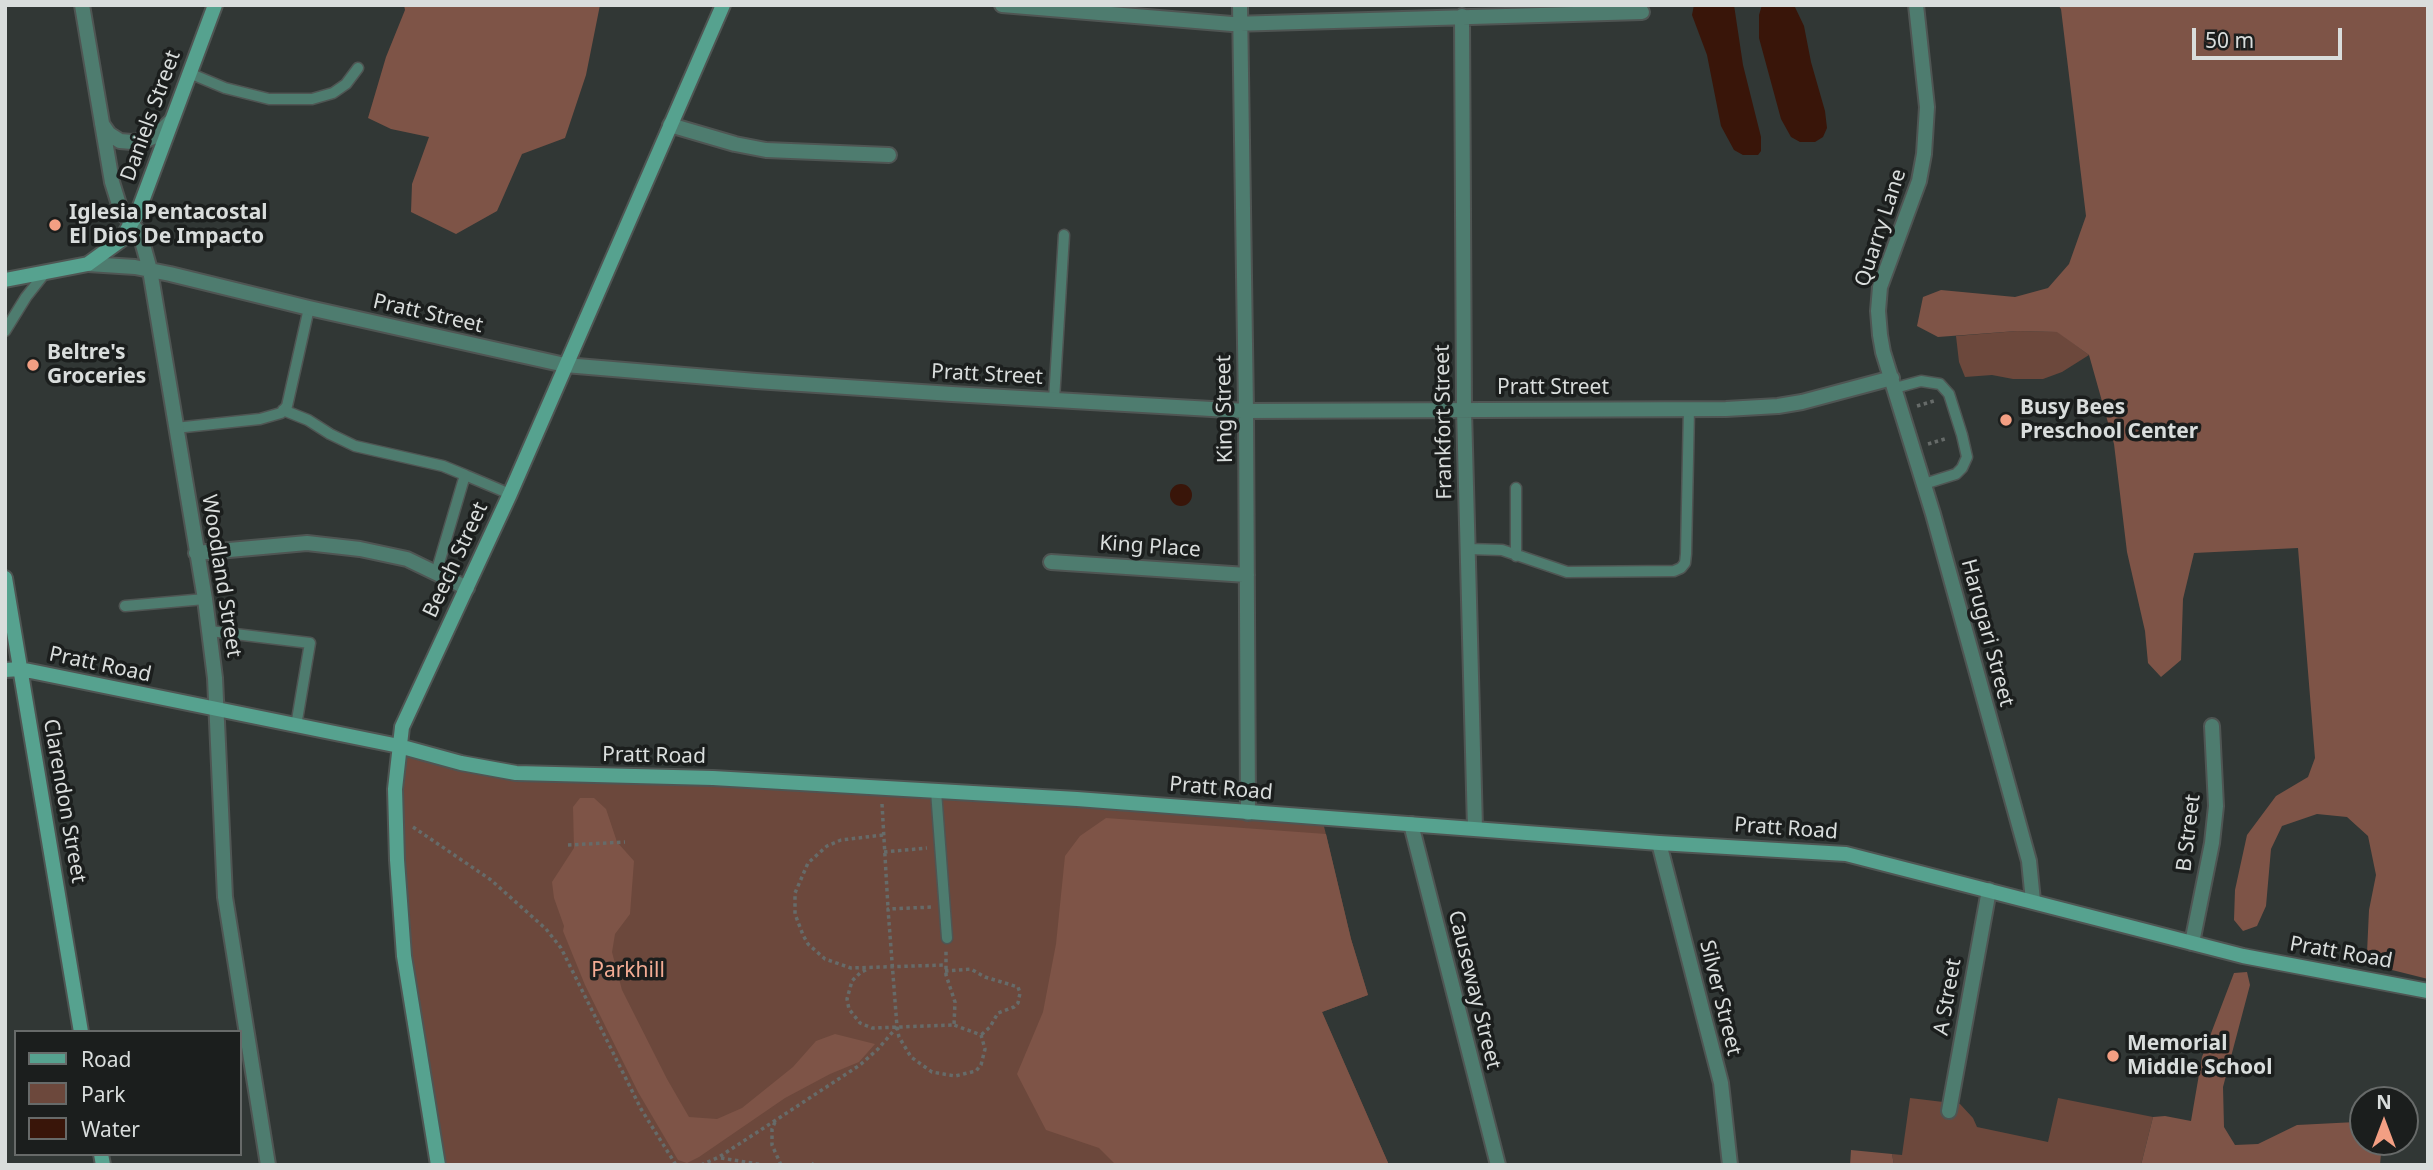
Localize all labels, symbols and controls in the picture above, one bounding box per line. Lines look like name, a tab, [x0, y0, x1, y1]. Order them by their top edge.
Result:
scale bar	[2195, 14, 2346, 58]
text: 50 m	[2205, 26, 2254, 54]
street label: Daniels Street	[116, 47, 186, 185]
street label: Quarry Lane	[1850, 166, 1912, 290]
place label: Iglesia Pentacostal El Dios De Impacto	[69, 200, 267, 250]
marker: Iglesia Pentacostal El Dios De Impacto	[47, 217, 63, 233]
street label: Pratt Street	[371, 289, 485, 339]
place label: Beltre's Groceries	[47, 340, 146, 390]
street label: Frankfort Street	[1430, 344, 1458, 500]
street label: King Street	[1211, 355, 1239, 463]
marker: Beltre's Groceries	[25, 357, 41, 373]
street label: Pratt Street	[930, 359, 1044, 391]
street label: Pratt Street	[1497, 375, 1609, 401]
place label: Busy Bees Preschool Center	[2020, 395, 2198, 445]
marker: Busy Bees Preschool Center	[1998, 412, 2014, 428]
street label: Woodland Street	[196, 493, 246, 659]
street label: Beech Street	[418, 498, 494, 622]
street label: King Place	[1098, 531, 1202, 563]
street label: Harugari Street	[1955, 556, 2019, 710]
street label: Pratt Road	[47, 642, 153, 688]
street label: Clarendon Street	[37, 717, 91, 885]
street label: Pratt Road	[602, 742, 706, 770]
street label: Pratt Road	[1168, 772, 1274, 806]
street label: B Street	[2172, 793, 2206, 873]
street label: Pratt Road	[1733, 813, 1839, 845]
street label: Causeway Street	[1442, 908, 1506, 1072]
street label: Pratt Road	[2288, 932, 2394, 974]
street label: Silver Street	[1694, 938, 1746, 1058]
street label: A Street	[1929, 957, 1967, 1037]
park label: Parkhill	[591, 958, 665, 984]
legend	[14, 1030, 242, 1156]
place label: Memorial Middle School	[2127, 1031, 2272, 1081]
text: Road	[81, 1045, 131, 1073]
marker: Memorial Middle School	[2105, 1048, 2121, 1064]
text: Park	[81, 1080, 125, 1108]
north arrow	[2349, 1086, 2419, 1156]
text: N	[2376, 1089, 2392, 1115]
text: Water	[81, 1115, 140, 1143]

